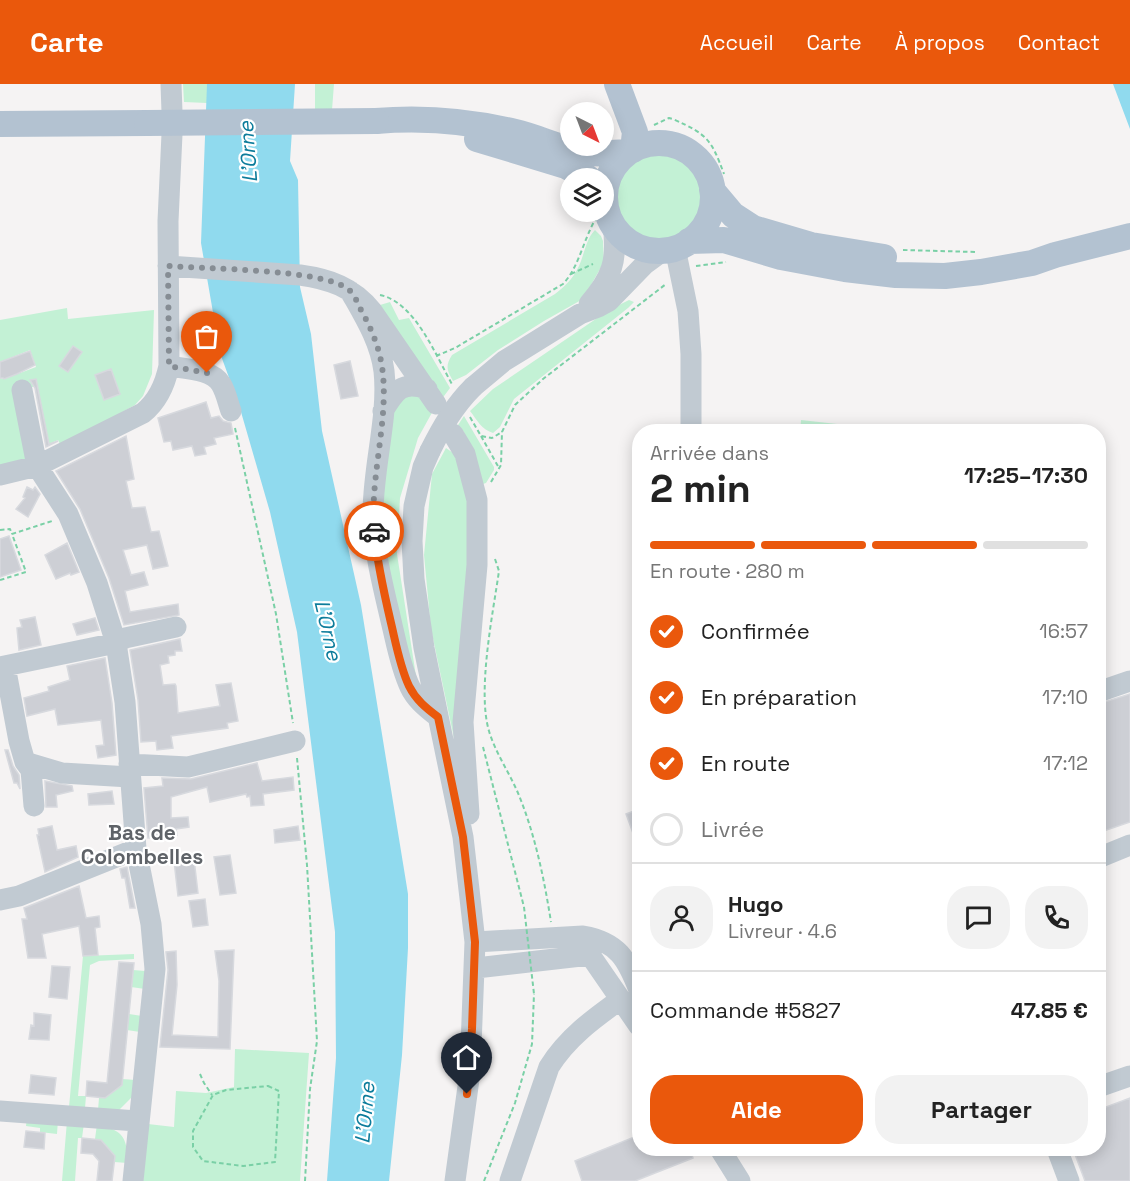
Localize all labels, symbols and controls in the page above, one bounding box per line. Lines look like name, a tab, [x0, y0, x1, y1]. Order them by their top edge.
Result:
text: Carte	[30, 24, 104, 60]
text: Accueil	[700, 29, 774, 56]
text: Carte	[807, 29, 862, 56]
text: À propos	[895, 29, 985, 56]
text: Contact	[1018, 29, 1100, 56]
north arrow	[560, 102, 614, 156]
map controls	[560, 102, 614, 222]
water label: L'Orne	[232, 119, 263, 184]
button: layers	[560, 168, 614, 222]
pin	[181, 311, 232, 373]
icon: bag	[190, 320, 223, 353]
text: Arrivée dans	[650, 440, 769, 466]
text: 17:25–17:30	[964, 461, 1088, 489]
text: 2 min	[650, 464, 751, 513]
courier	[344, 501, 404, 561]
icon: car	[358, 515, 391, 548]
text: En route · 280 m	[650, 558, 805, 584]
water label: L'Orne	[308, 597, 349, 664]
icon: check	[650, 615, 683, 648]
text: Confirmée	[701, 617, 810, 645]
text: 16:57	[1039, 618, 1088, 644]
icon: check	[650, 681, 683, 714]
text: En préparation	[701, 683, 857, 711]
text: 17:10	[1042, 684, 1088, 710]
icon: check	[650, 747, 683, 780]
text: En route	[701, 749, 790, 777]
text: 17:12	[1043, 750, 1088, 776]
text: Livrée	[701, 815, 764, 843]
district label: Bas de Colombelles	[81, 819, 203, 870]
button: person	[650, 886, 713, 949]
button: chat	[947, 886, 1010, 949]
button: phone	[1025, 886, 1088, 949]
text: Hugo	[728, 890, 783, 918]
text: Livreur · 4.6	[728, 918, 837, 944]
text: Commande #5827	[650, 996, 841, 1024]
text: 47.85 €	[1011, 996, 1088, 1024]
pin	[441, 1032, 492, 1094]
icon: home	[450, 1041, 483, 1074]
button: Aide	[650, 1075, 863, 1144]
button: Partager	[875, 1075, 1088, 1144]
water label: L'Orne	[348, 1080, 381, 1145]

